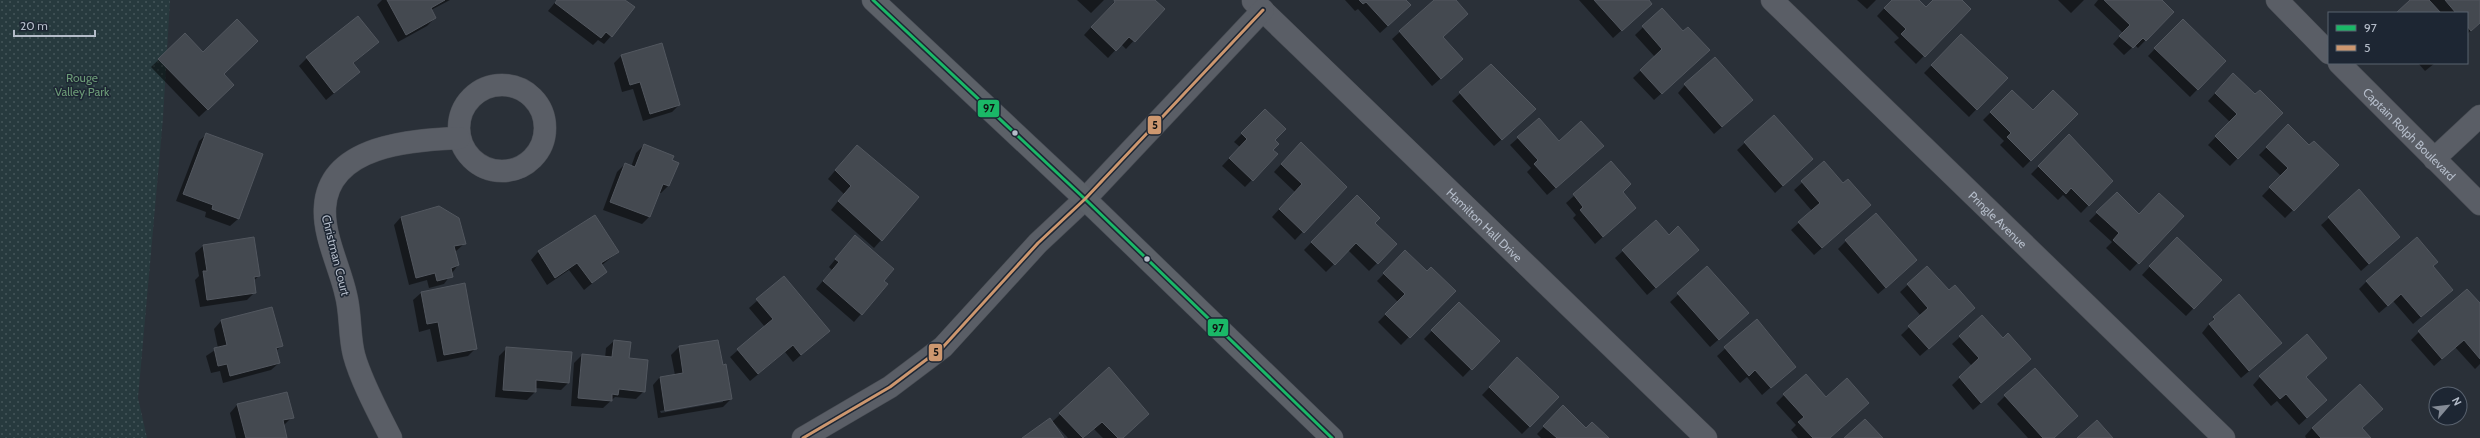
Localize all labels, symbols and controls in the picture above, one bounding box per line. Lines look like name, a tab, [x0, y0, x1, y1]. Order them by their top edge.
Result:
scale bar	[14, 12, 95, 38]
legend	[2328, 12, 2468, 64]
text: 20 m	[20, 18, 48, 33]
text: 97	[2364, 20, 2377, 35]
text: 5	[2364, 40, 2371, 55]
park label: Rouge Valley Park	[55, 70, 110, 99]
street label: Captain Rolph Boulevard	[2360, 84, 2459, 183]
line badge: 97	[977, 99, 1000, 118]
text: 97	[983, 101, 995, 115]
line badge: 5	[1147, 115, 1162, 135]
text: 5	[1152, 118, 1158, 132]
unlabelled marker	[1010, 128, 1020, 138]
street label: Hamilton Hall Drive	[1444, 185, 1526, 264]
street label: Pringle Avenue	[1966, 188, 2031, 251]
street label: Christman Court	[319, 213, 353, 297]
unlabelled marker	[1142, 254, 1152, 264]
line badge: 97	[1207, 318, 1229, 337]
text: 97	[1212, 321, 1224, 335]
line badge: 5	[928, 343, 943, 362]
text: 5	[933, 345, 939, 359]
north arrow	[2428, 386, 2468, 426]
text: N	[2449, 395, 2465, 408]

